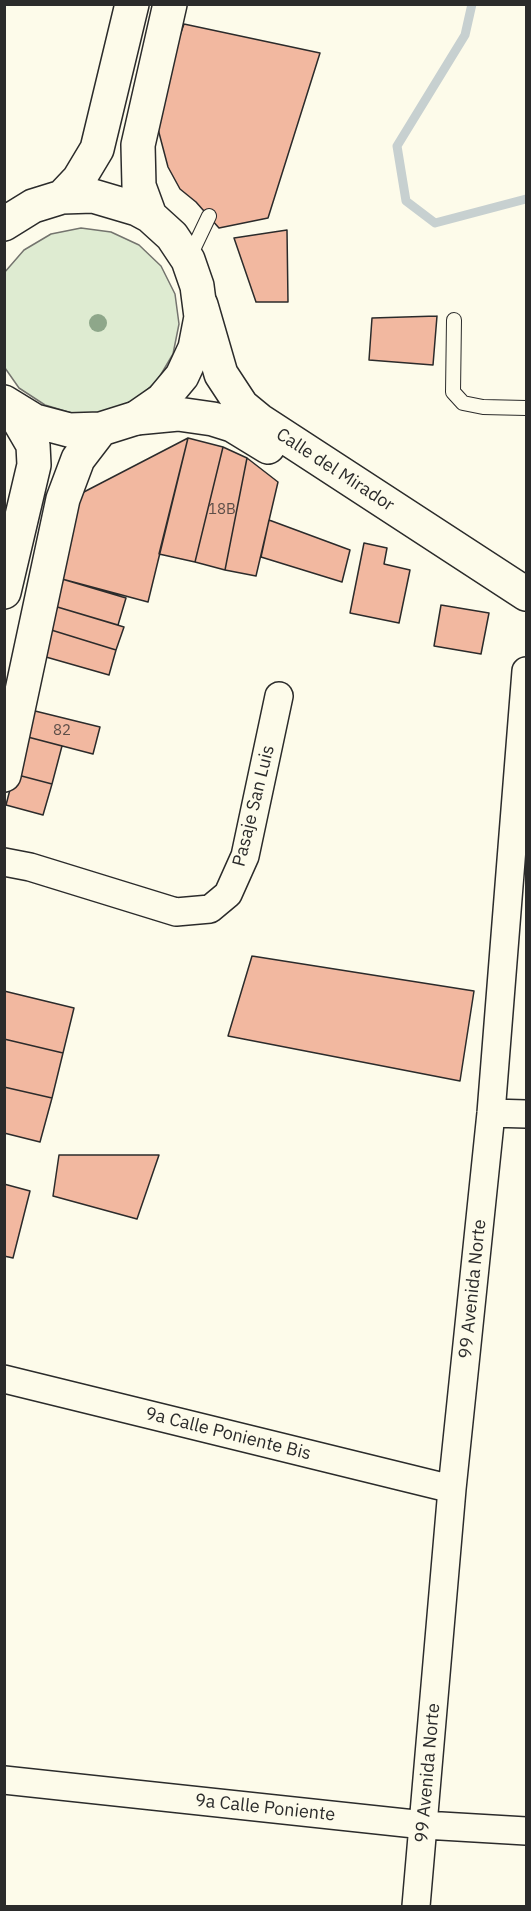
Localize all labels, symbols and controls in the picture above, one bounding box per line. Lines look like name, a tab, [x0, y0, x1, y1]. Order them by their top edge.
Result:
street label: Calle del Mirador	[272, 424, 398, 516]
house number: 18B	[208, 501, 236, 519]
house number: 82	[53, 722, 71, 740]
street label: Pasaje San Luis	[228, 743, 280, 869]
street label: 99 Avenida Norte	[455, 1218, 491, 1360]
street label: 9a Calle Poniente Bis	[143, 1403, 313, 1465]
street label: 99 Avenida Norte	[411, 1702, 445, 1844]
street label: 9a Calle Poniente	[194, 1790, 336, 1826]

